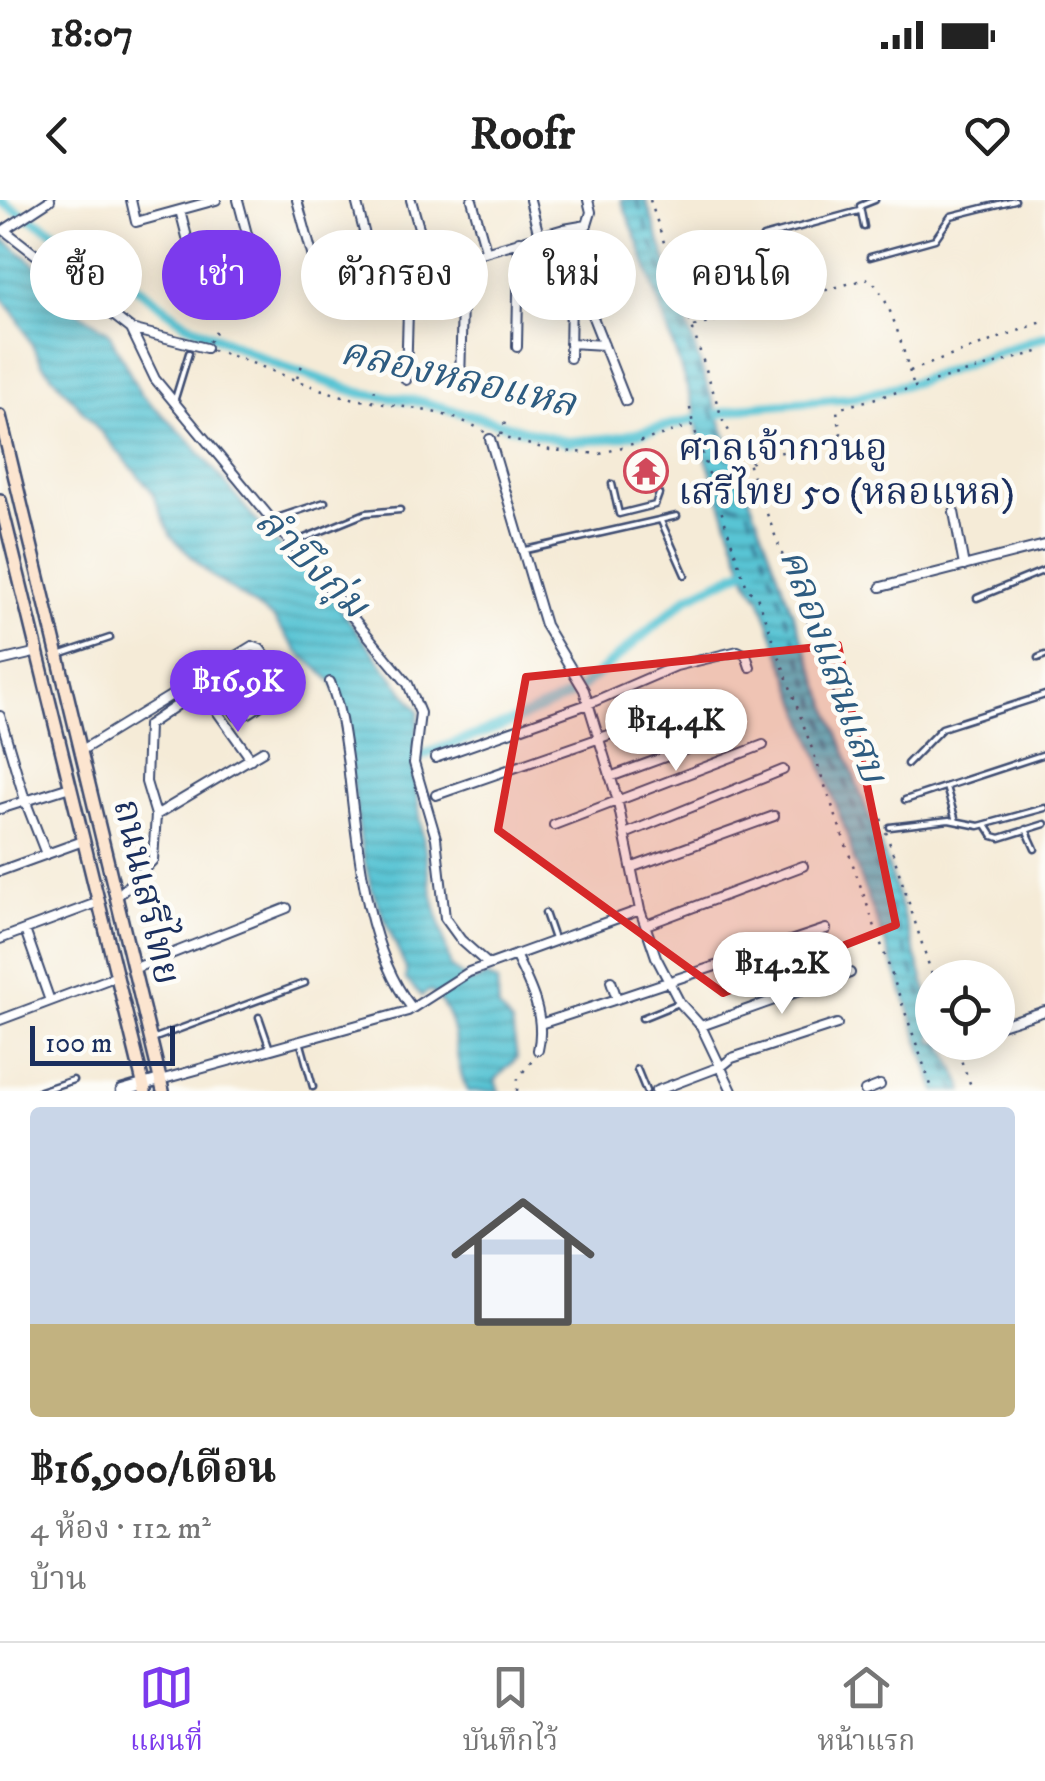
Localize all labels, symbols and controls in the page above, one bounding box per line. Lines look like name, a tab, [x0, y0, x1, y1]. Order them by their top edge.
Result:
text: 18:07	[50, 11, 133, 59]
text: Roofr	[470, 107, 575, 163]
icon: back	[30, 108, 85, 163]
icon: heart	[960, 108, 1015, 163]
chip: ซื้อ	[30, 230, 142, 320]
chip: เช่า	[162, 230, 281, 320]
chip: ตัวกรอง	[301, 230, 488, 320]
chip: ใหม่	[508, 230, 636, 320]
chip: คอนโด	[656, 230, 827, 320]
water label: คลองหลอแหล	[335, 328, 582, 431]
place label: ศาลเจ้ากวนอู เสรีไทย 50 (หลอแหล)	[678, 425, 1015, 517]
temple icon: ศาลเจ้ากวนอู เสรีไทย 50 (หลอแหล)	[623, 448, 669, 494]
water label: ลำบึงกุ่ม	[244, 498, 380, 632]
water label: คลองแสนแสบ	[767, 542, 898, 792]
pin: ฿16.9K	[157, 650, 319, 735]
text: ฿16.9K	[192, 662, 284, 702]
pin: ฿14.4K	[595, 689, 757, 774]
text: ฿14.4K	[627, 701, 725, 741]
street label: ถนนเสรีไทย	[101, 794, 194, 989]
pin: ฿14.2K	[701, 932, 863, 1017]
text: ฿14.2K	[735, 944, 829, 984]
map controls	[915, 960, 1015, 1060]
button: locate	[915, 960, 1015, 1060]
scale bar	[30, 1021, 175, 1066]
text: 100 m	[45, 1026, 112, 1061]
icon: home	[433, 1172, 613, 1352]
text: ฿16,900/เดือน	[30, 1444, 276, 1496]
text: 4 ห้อง · 112 m²	[30, 1509, 211, 1549]
text: บ้าน	[30, 1560, 87, 1600]
tab: แผนที่	[130, 1660, 203, 1765]
tab: บันทึกไว้	[463, 1660, 558, 1765]
tab: หน้าแรก	[817, 1660, 915, 1765]

